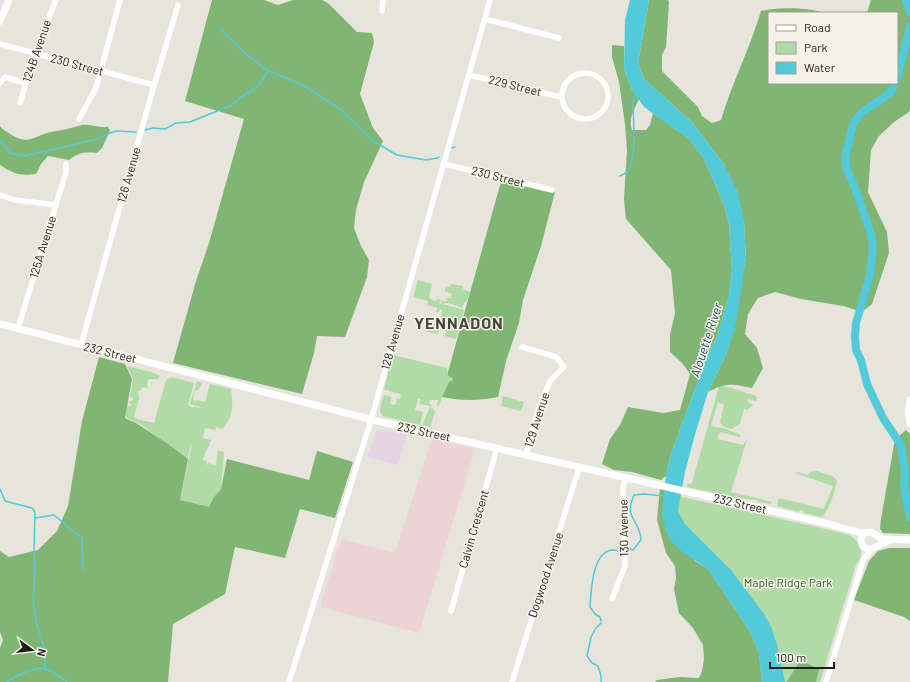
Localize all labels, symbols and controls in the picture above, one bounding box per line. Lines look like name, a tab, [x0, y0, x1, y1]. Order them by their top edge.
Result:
legend	[768, 12, 898, 84]
street label: 124B Avenue	[19, 18, 53, 84]
text: Road	[804, 20, 831, 34]
text: Park	[804, 40, 828, 54]
street label: 230 Street	[49, 50, 105, 78]
text: Water	[804, 60, 836, 74]
street label: 229 Street	[487, 72, 543, 98]
street label: 126 Avenue	[113, 145, 143, 204]
street label: 230 Street	[470, 163, 526, 189]
street label: 125A Avenue	[26, 214, 58, 280]
water label: Alouette River	[686, 300, 726, 379]
street label: 128 Avenue	[377, 312, 407, 371]
district label: YENNADON	[414, 313, 504, 332]
street label: 232 Street	[82, 339, 138, 365]
street label: 129 Avenue	[521, 390, 552, 449]
street label: 232 Street	[396, 419, 452, 443]
street label: Calvin Crescent	[455, 488, 491, 569]
street label: 232 Street	[712, 490, 768, 516]
street label: 130 Avenue	[615, 499, 631, 557]
street label: Dogwood Avenue	[525, 530, 565, 619]
park label: Maple Ridge Park	[744, 575, 832, 589]
north arrow	[12, 630, 52, 670]
scale bar	[770, 644, 834, 670]
text: N	[35, 647, 49, 658]
text: 100 m	[776, 650, 806, 664]

